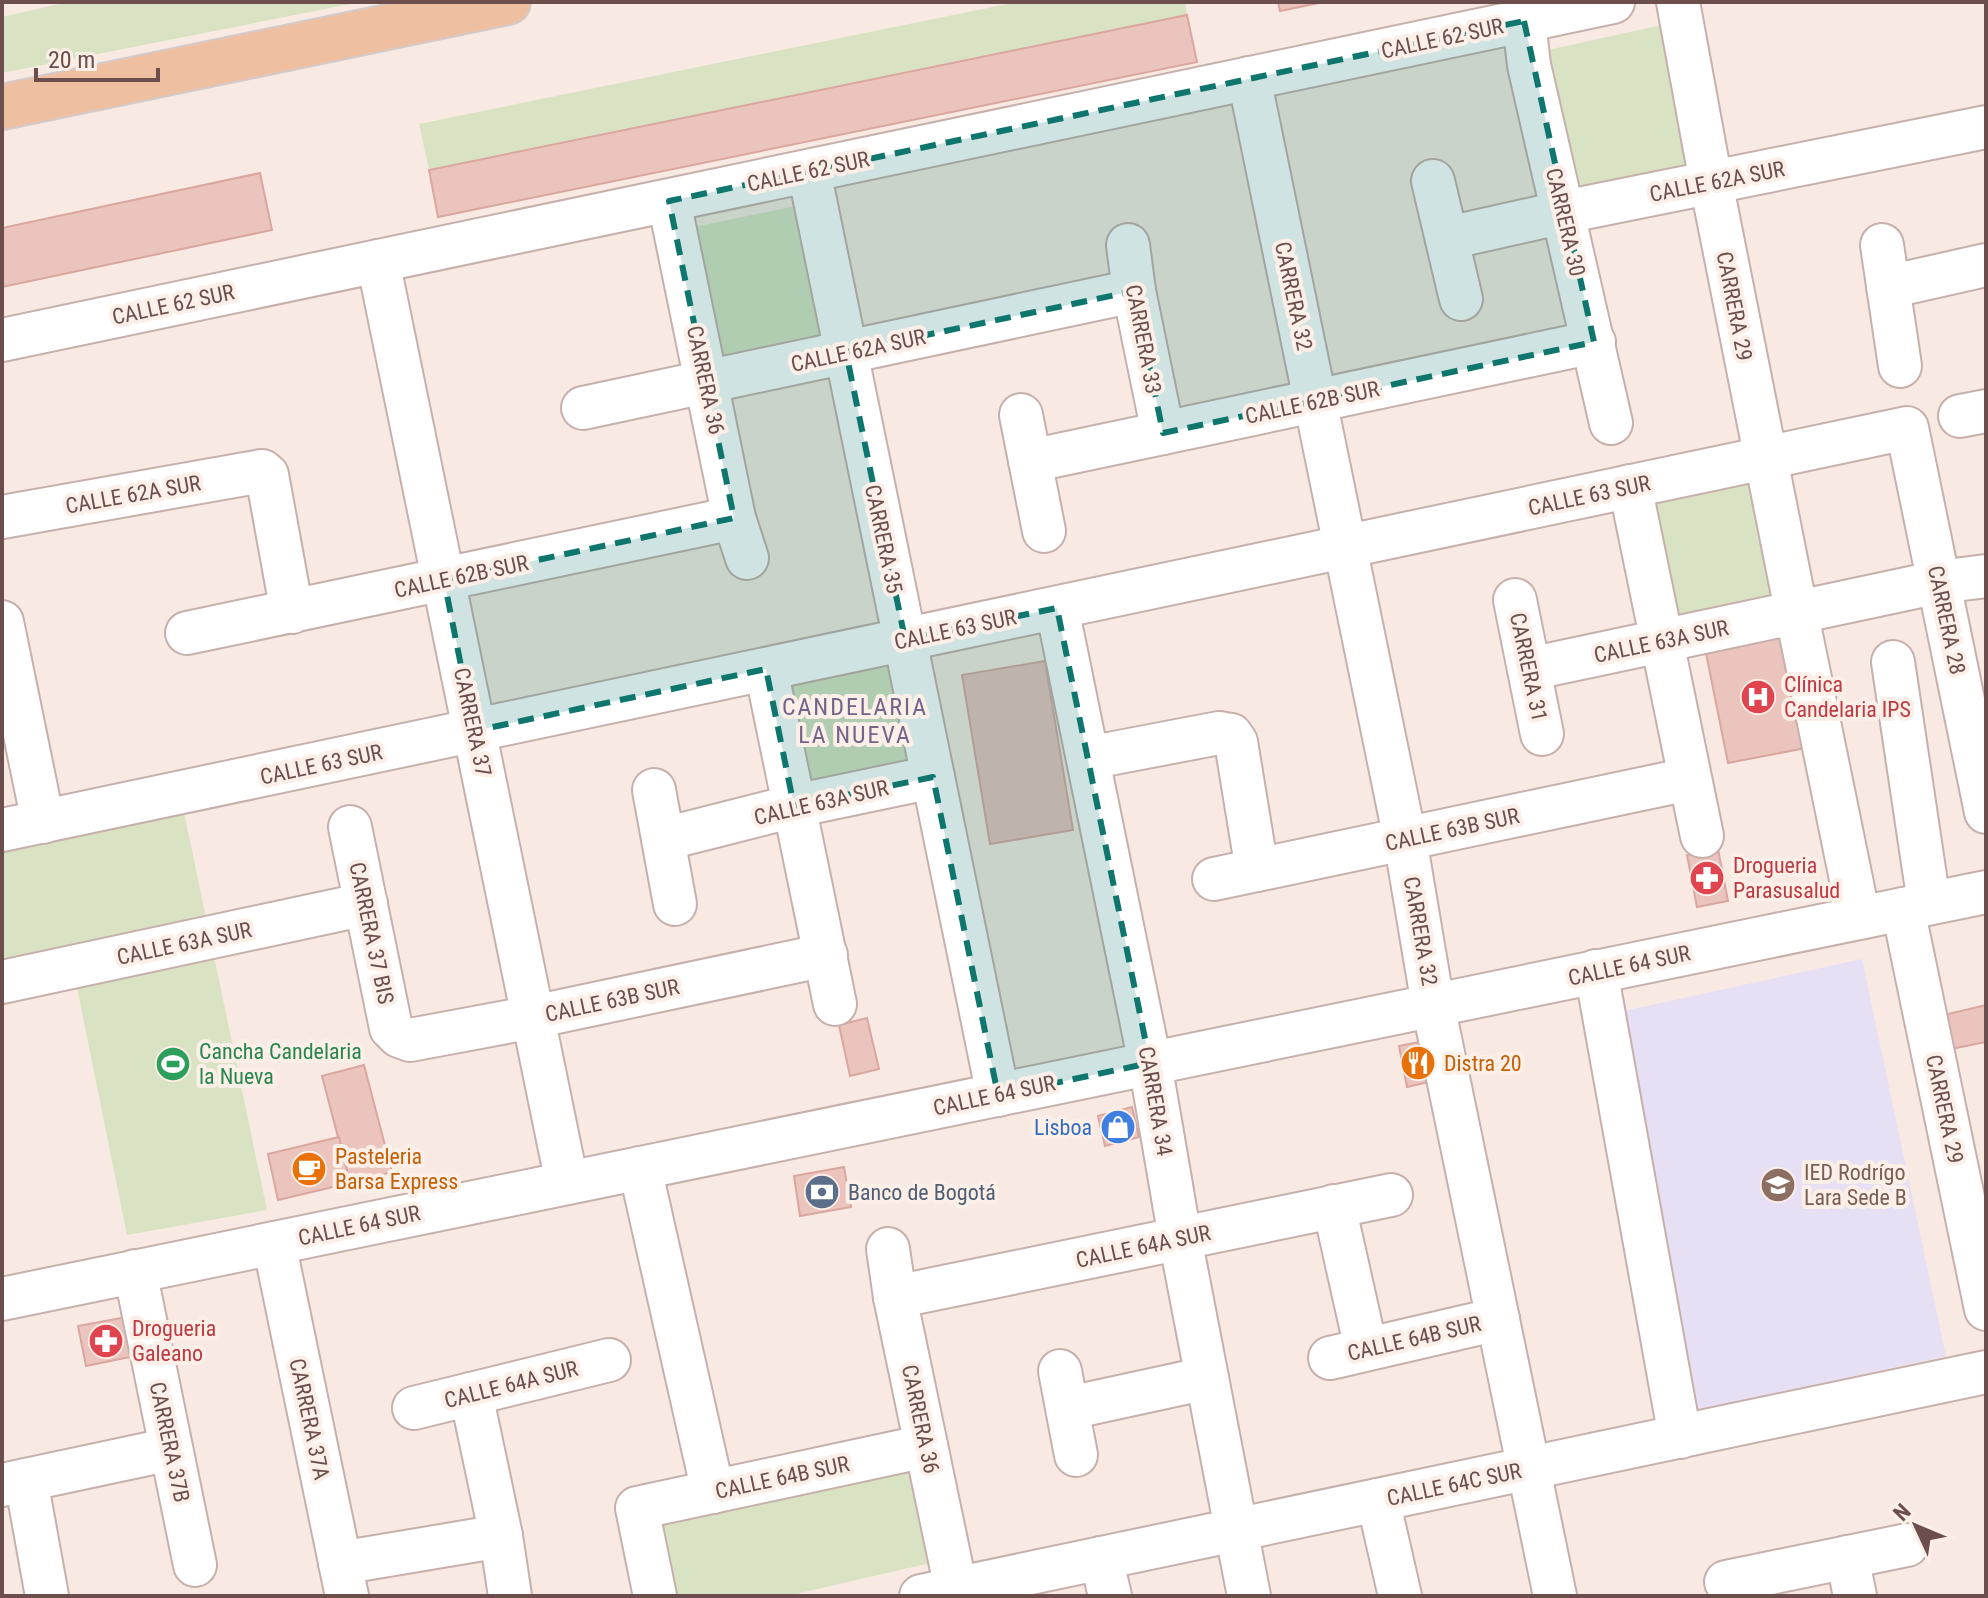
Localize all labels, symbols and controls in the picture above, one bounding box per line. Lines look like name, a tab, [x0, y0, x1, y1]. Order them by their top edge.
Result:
street label: CALLE 62 SUR	[1379, 13, 1506, 64]
scale bar	[36, 32, 158, 82]
text: 20 m	[48, 46, 95, 74]
street label: CALLE 62 SUR	[745, 146, 872, 197]
street label: CALLE 62A SUR	[1647, 156, 1787, 207]
street label: CARRERA 30	[1541, 165, 1590, 279]
street label: CARRERA 32	[1270, 239, 1317, 353]
street label: CARRERA 29	[1712, 249, 1757, 363]
street label: CALLE 62 SUR	[110, 279, 237, 330]
street label: CARRERA 33	[1121, 282, 1166, 396]
street label: CARRERA 36	[682, 323, 729, 437]
street label: CALLE 62A SUR	[789, 324, 928, 377]
street label: CALLE 62B SUR	[1243, 376, 1382, 429]
street label: CALLE 62A SUR	[63, 470, 203, 519]
street label: CALLE 63 SUR	[1526, 470, 1653, 521]
street label: CARRERA 35	[860, 482, 907, 596]
street label: CALLE 62B SUR	[392, 550, 531, 603]
street label: CARRERA 28	[1923, 563, 1970, 677]
street label: CALLE 63 SUR	[892, 604, 1019, 655]
street label: CARRERA 31	[1505, 610, 1552, 724]
street label: CALLE 63A SUR	[1592, 615, 1731, 668]
street label: CARRERA 37	[449, 665, 496, 779]
place label: Clínica Candelaria IPS	[1784, 672, 1911, 722]
hospital icon: Clínica Candelaria IPS	[1739, 678, 1777, 716]
district label: CANDELARIA LA NUEVA	[782, 693, 928, 749]
street label: CALLE 63 SUR	[258, 739, 385, 790]
street label: CALLE 63A SUR	[752, 775, 891, 830]
street label: CALLE 63B SUR	[1383, 803, 1522, 856]
place label: Drogueria Parasusalud	[1733, 853, 1840, 903]
pharmacy icon: Drogueria Parasusalud	[1688, 859, 1726, 897]
street label: CARRERA 37 BIS	[344, 860, 399, 1006]
street label: CARRERA 32	[1399, 874, 1442, 988]
street label: CALLE 63A SUR	[115, 917, 254, 970]
street label: CALLE 64 SUR	[1566, 940, 1693, 991]
street label: CALLE 63B SUR	[543, 974, 682, 1027]
place label: Cancha Candelaria la Nueva	[199, 1039, 362, 1089]
street label: CARRERA 34	[1134, 1044, 1177, 1158]
restaurant icon: Distra 20	[1399, 1044, 1437, 1082]
sports icon: Cancha Candelaria la Nueva	[154, 1045, 192, 1083]
place label: Distra 20	[1444, 1051, 1522, 1076]
street label: CARRERA 29	[1921, 1052, 1968, 1166]
street label: CALLE 64 SUR	[931, 1070, 1058, 1121]
shop icon: Lisboa	[1099, 1108, 1137, 1146]
place label: Lisboa	[1034, 1115, 1092, 1140]
place label: Pasteleria Barsa Express	[335, 1144, 458, 1194]
cafe icon: Pasteleria Barsa Express	[290, 1150, 328, 1188]
place label: IED Rodrígo Lara Sede B	[1804, 1160, 1907, 1210]
school or university icon: IED Rodrígo Lara Sede B	[1759, 1166, 1797, 1204]
bank icon: Banco de Bogotá	[803, 1173, 841, 1211]
place label: Banco de Bogotá	[848, 1180, 996, 1205]
street label: CALLE 64 SUR	[296, 1200, 423, 1251]
street label: CALLE 64A SUR	[1074, 1220, 1213, 1273]
street label: CALLE 64B SUR	[1345, 1311, 1484, 1366]
place label: Drogueria Galeano	[132, 1316, 216, 1366]
pharmacy icon: Drogueria Galeano	[87, 1322, 125, 1360]
street label: CARRERA 37A	[284, 1356, 335, 1482]
street label: CALLE 64A SUR	[442, 1356, 581, 1413]
street label: CARRERA 36	[897, 1362, 944, 1476]
street label: CARRERA 37B	[145, 1380, 194, 1505]
street label: CALLE 64B SUR	[713, 1451, 852, 1504]
street label: CALLE 64C SUR	[1385, 1458, 1524, 1511]
north arrow	[1876, 1486, 1956, 1566]
text: N	[1888, 1499, 1916, 1526]

